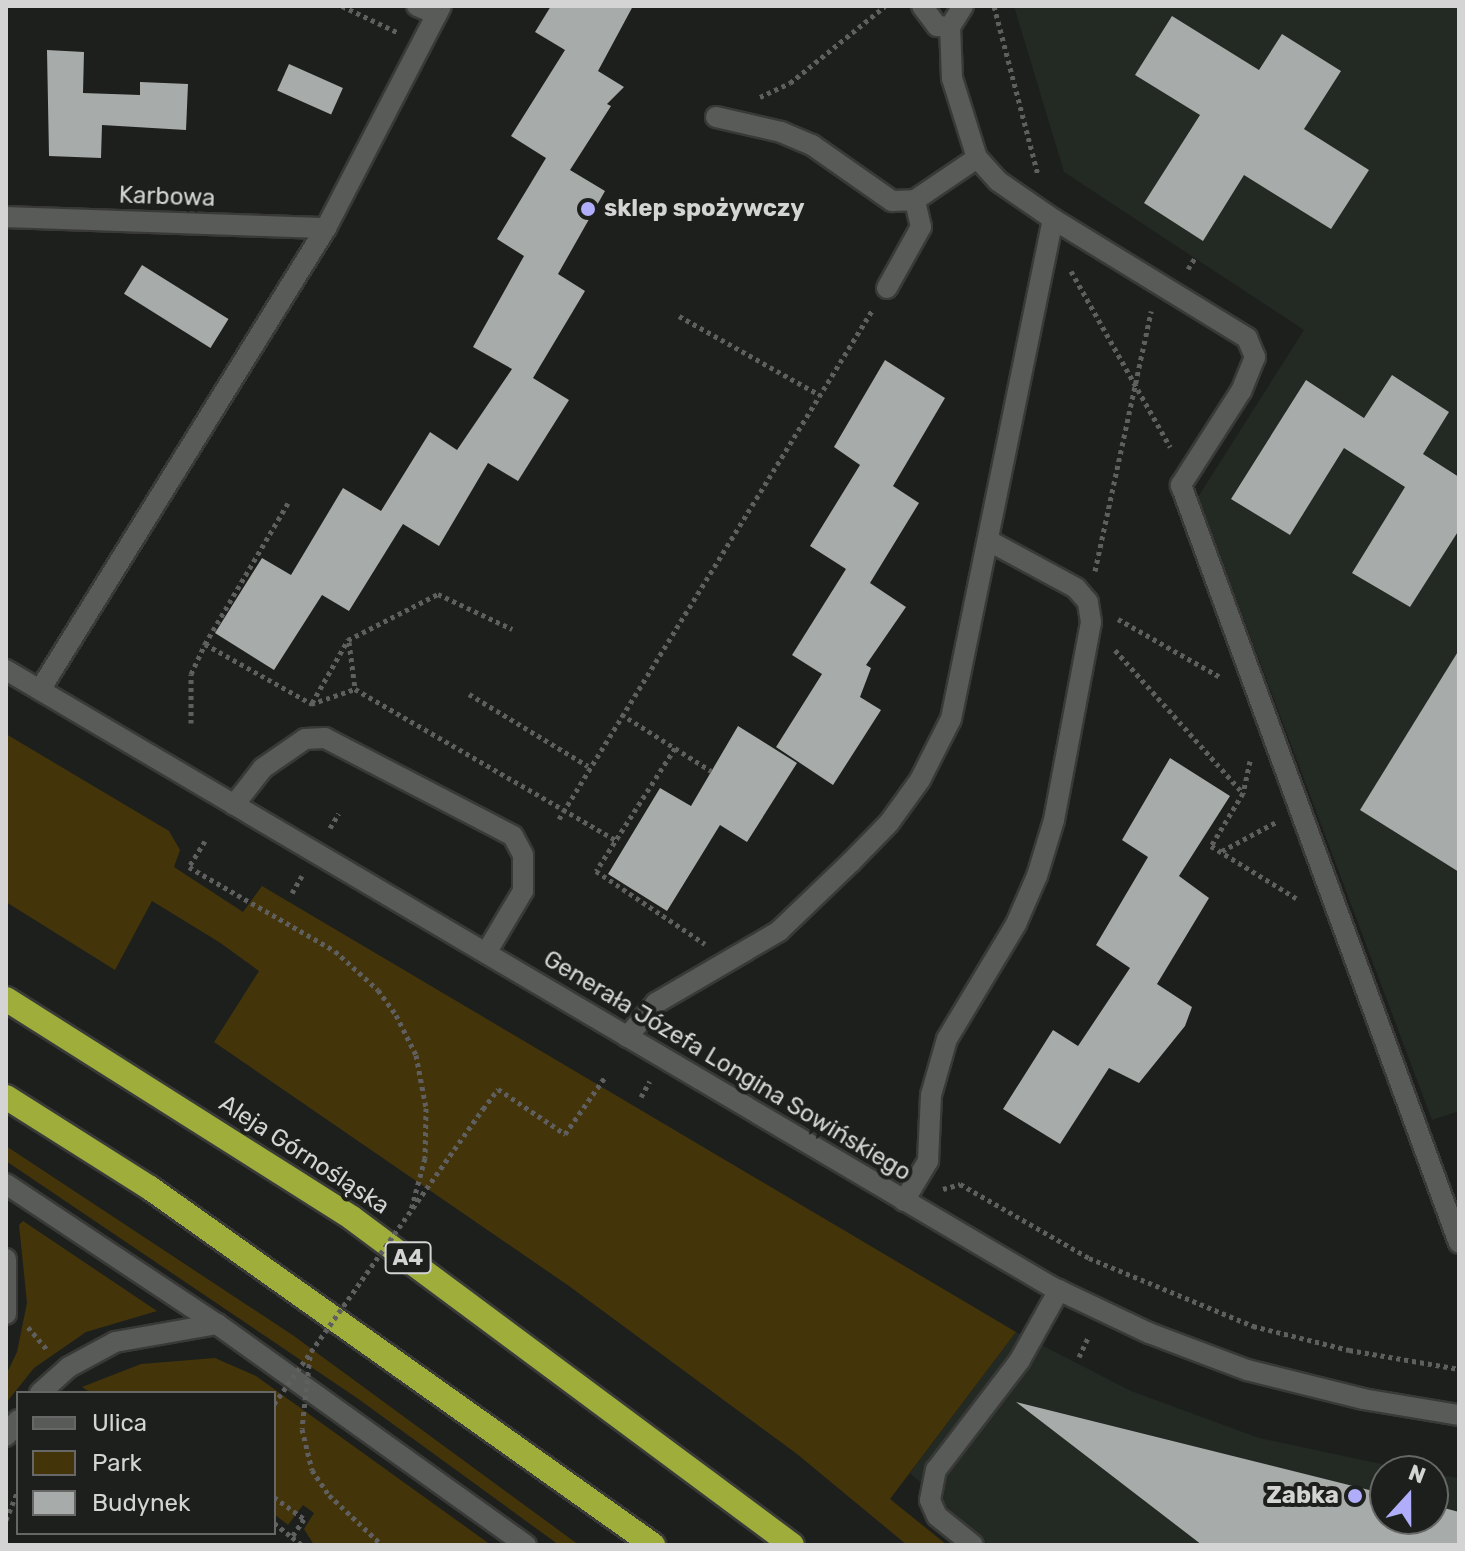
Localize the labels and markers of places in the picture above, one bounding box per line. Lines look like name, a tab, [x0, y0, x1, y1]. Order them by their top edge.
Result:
place label: sklep spożywczy	[604, 195, 804, 223]
marker: sklep spożywczy	[579, 200, 597, 218]
place label: Zabka	[1266, 1482, 1339, 1510]
marker: Zabka	[1346, 1487, 1364, 1505]

